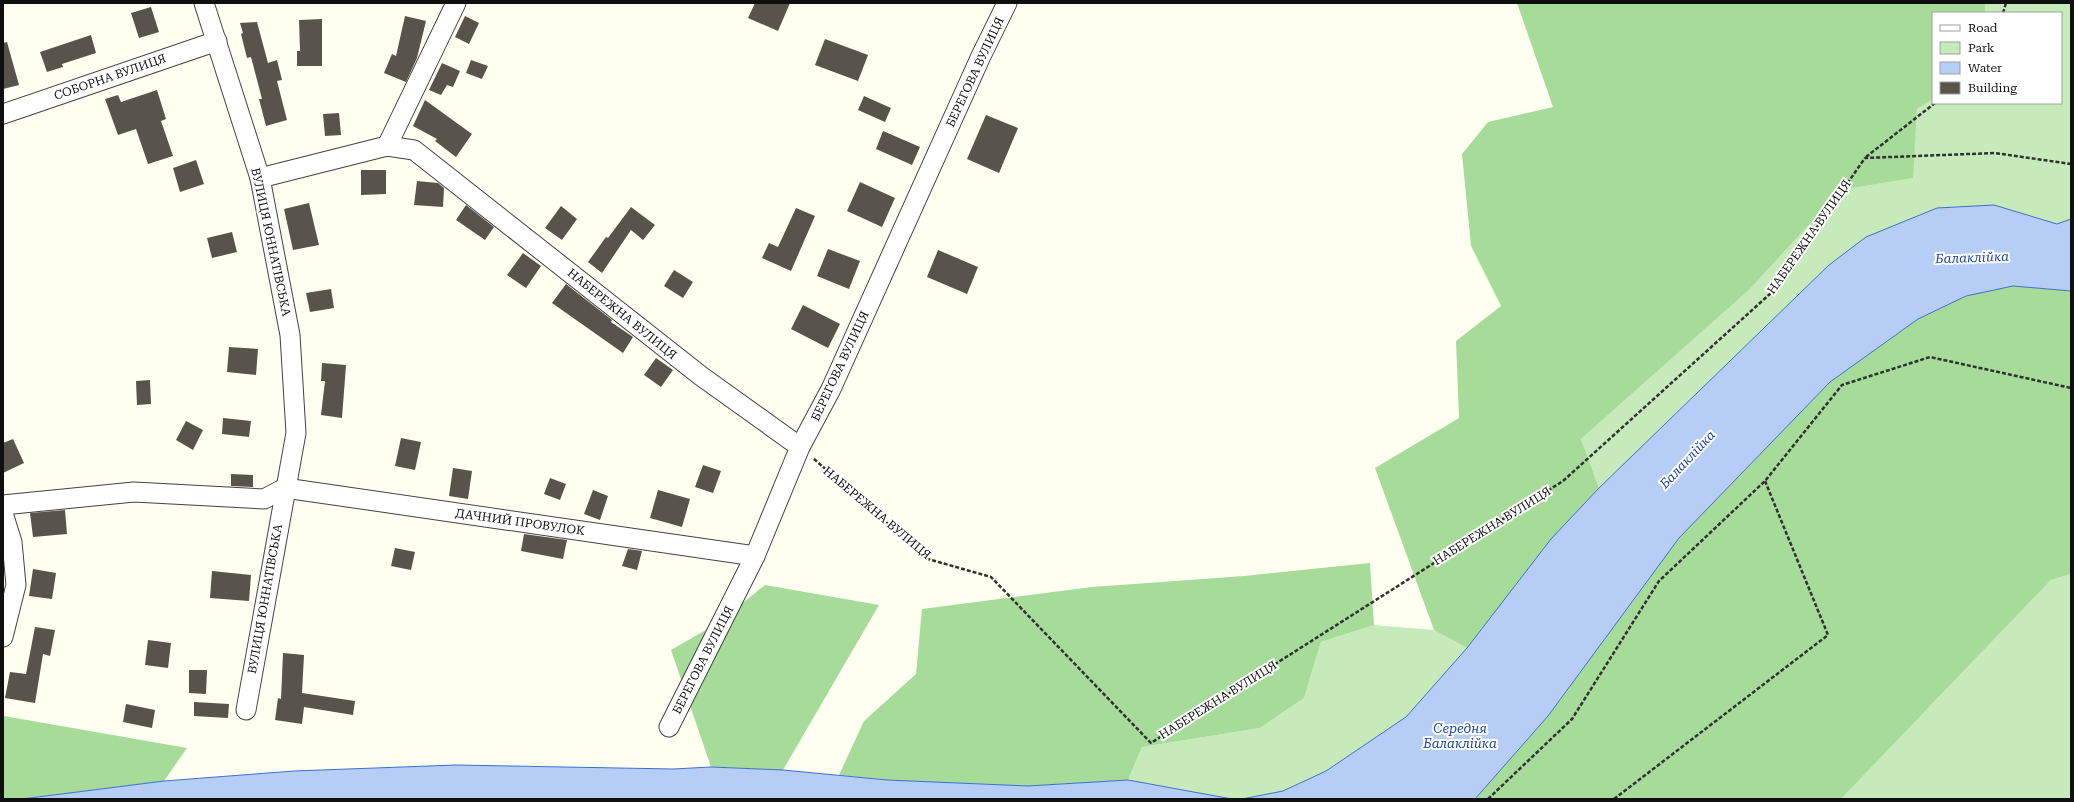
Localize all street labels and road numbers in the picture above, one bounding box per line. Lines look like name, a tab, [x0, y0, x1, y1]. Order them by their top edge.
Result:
street label: БЕРЕГОВА ВУЛИЦЯ	[943, 15, 1007, 129]
street label: СОБОРНА ВУЛИЦЯ	[52, 51, 168, 103]
street label: ВУЛИЦЯ ЮННАТІВСЬКА	[248, 166, 294, 318]
street label: НАБЕРЕЖНА ВУЛИЦЯ	[1764, 177, 1854, 297]
street label: НАБЕРЕЖНА ВУЛИЦЯ	[565, 266, 679, 362]
street label: БЕРЕГОВА ВУЛИЦЯ	[808, 309, 872, 423]
street label: НАБЕРЕЖНА ВУЛИЦЯ	[820, 464, 934, 562]
street label: НАБЕРЕЖНА ВУЛИЦЯ	[1431, 484, 1553, 568]
street label: ДАЧНИЙ ПРОВУЛОК	[454, 506, 586, 538]
street label: ВУЛИЦЯ ЮННАТІВСЬКА	[245, 523, 285, 675]
street label: БЕРЕГОВА ВУЛИЦЯ	[670, 604, 736, 716]
street label: НАБЕРЕЖНА ВУЛИЦЯ	[1157, 658, 1279, 742]

